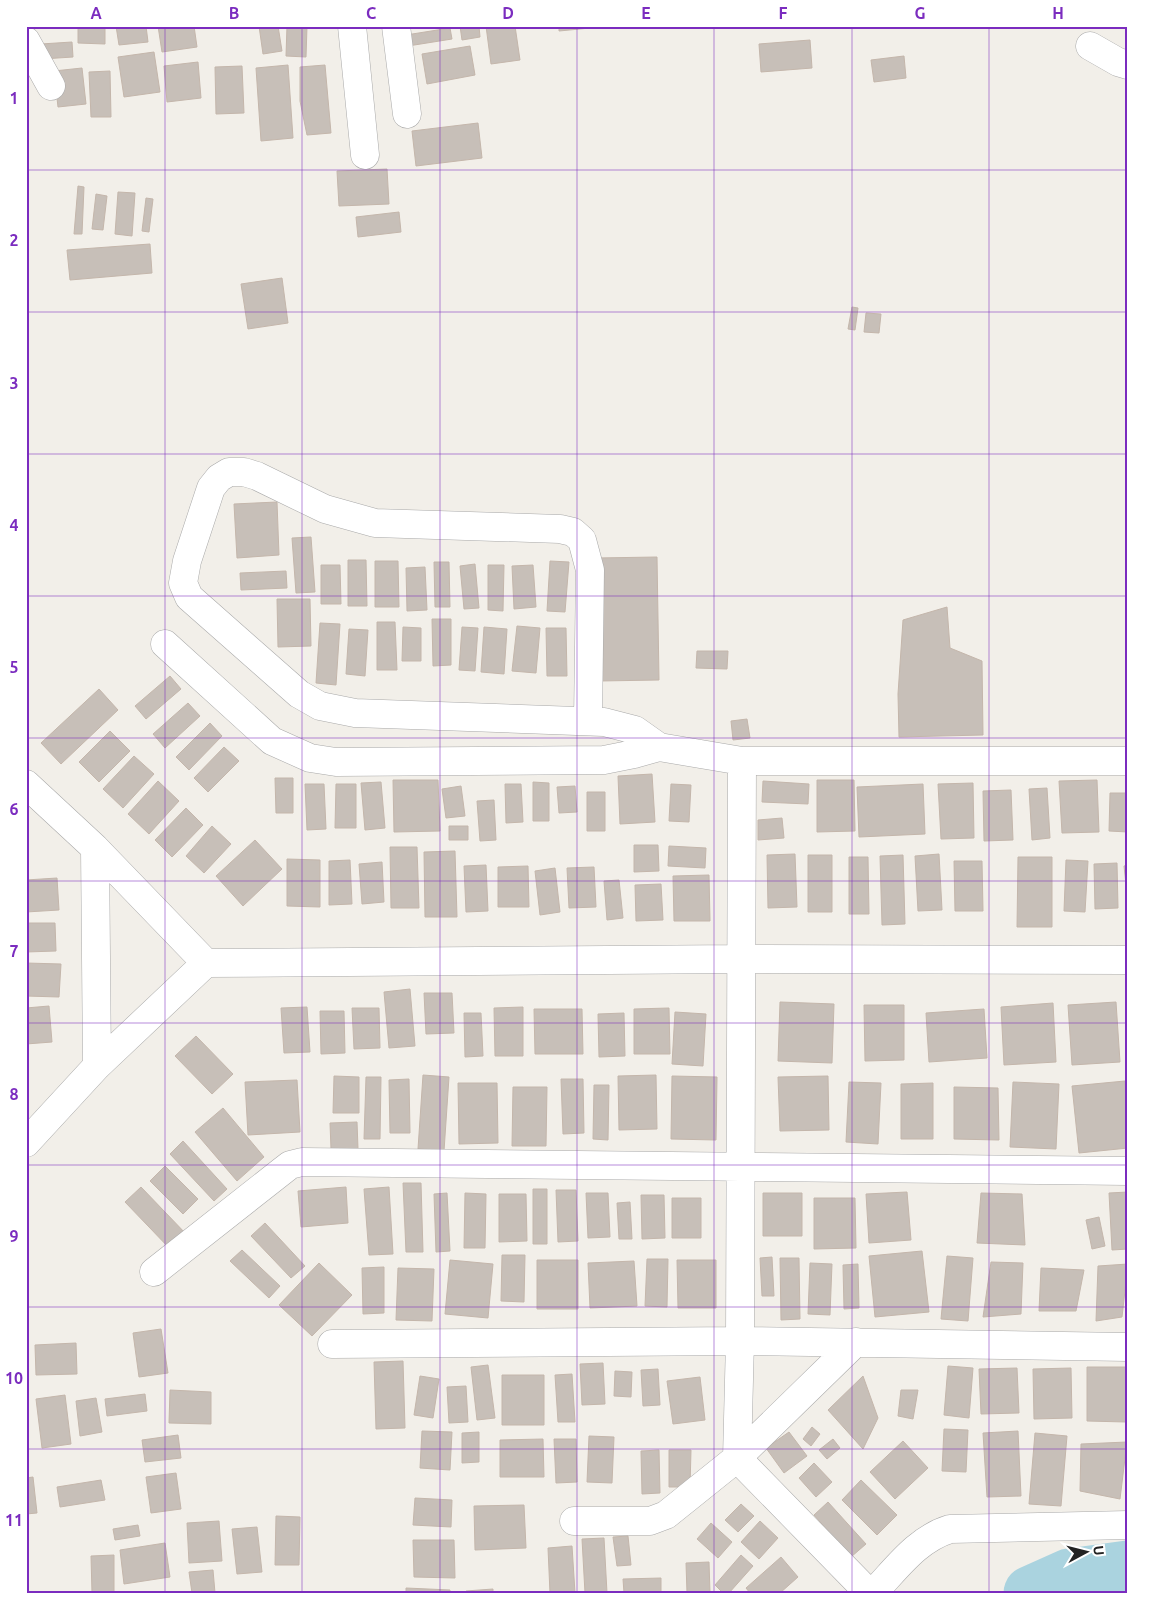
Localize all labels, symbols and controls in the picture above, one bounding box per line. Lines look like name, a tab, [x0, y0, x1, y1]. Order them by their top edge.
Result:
text: A	[90, 4, 102, 22]
text: B	[229, 4, 239, 22]
text: C	[366, 4, 376, 22]
text: D	[502, 4, 514, 22]
text: E	[641, 4, 651, 22]
text: F	[779, 4, 788, 22]
text: G	[914, 4, 926, 22]
text: H	[1052, 4, 1064, 22]
text: 1	[9, 89, 19, 107]
text: 2	[9, 231, 19, 249]
text: 3	[9, 374, 19, 392]
text: 4	[9, 516, 19, 534]
text: 5	[9, 658, 19, 676]
text: 6	[9, 800, 19, 818]
text: 7	[9, 942, 19, 960]
text: 8	[9, 1085, 19, 1103]
text: 9	[9, 1227, 19, 1245]
text: 10	[5, 1369, 23, 1387]
text: 11	[5, 1511, 23, 1529]
north arrow	[1062, 1526, 1112, 1576]
text: U	[1090, 1545, 1107, 1556]

